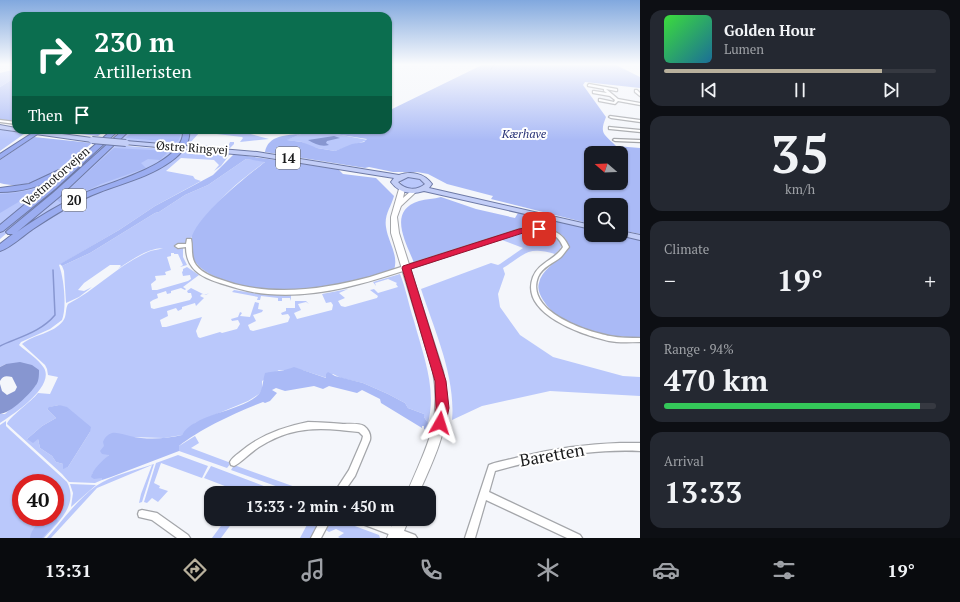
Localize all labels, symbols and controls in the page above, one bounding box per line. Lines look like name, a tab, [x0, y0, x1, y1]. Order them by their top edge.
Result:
text: Golden Hour	[724, 20, 816, 40]
text: 230 m	[94, 23, 175, 60]
icon: right	[28, 28, 80, 80]
text: Lumen	[724, 40, 764, 58]
text: Artilleristen	[94, 59, 192, 83]
icon: previous	[698, 79, 720, 101]
icon: pause	[789, 79, 811, 101]
icon: next	[880, 79, 902, 101]
icon: arrive	[71, 104, 93, 126]
text: Then	[28, 105, 63, 125]
text: 35	[771, 119, 829, 188]
park label: Kærhave	[501, 126, 547, 141]
street label: Østre Ringvej	[156, 138, 229, 157]
street label: Vestmotorvejen	[19, 143, 92, 210]
north arrow	[584, 146, 628, 190]
map controls	[584, 146, 628, 242]
road number: 14	[276, 147, 300, 169]
text: km/h	[785, 180, 815, 198]
road number: 20	[62, 189, 86, 211]
button: search	[584, 198, 628, 242]
pin	[522, 212, 556, 246]
icon: arrive	[528, 218, 550, 240]
text: Climate	[664, 240, 709, 258]
text: 19°	[777, 260, 823, 300]
text: −	[664, 266, 676, 295]
text: +	[924, 266, 936, 295]
text: Range · 94%	[664, 340, 734, 358]
text: 470 km	[664, 360, 768, 400]
position arrow	[419, 402, 461, 444]
street label: Baretten	[518, 438, 586, 472]
text: Arrival	[664, 452, 704, 470]
text: 13:33	[664, 472, 742, 512]
speed limit sign: 40	[12, 474, 64, 526]
text: 13:33 · 2 min · 450 m	[246, 496, 394, 516]
icon: directions	[181, 556, 209, 584]
icon: music	[299, 556, 327, 584]
icon: phone	[417, 556, 445, 584]
icon: climate	[534, 556, 562, 584]
icon: car	[652, 556, 680, 584]
icon: filters	[770, 556, 798, 584]
text: 13:31	[45, 558, 92, 582]
text: 19°	[887, 558, 915, 582]

